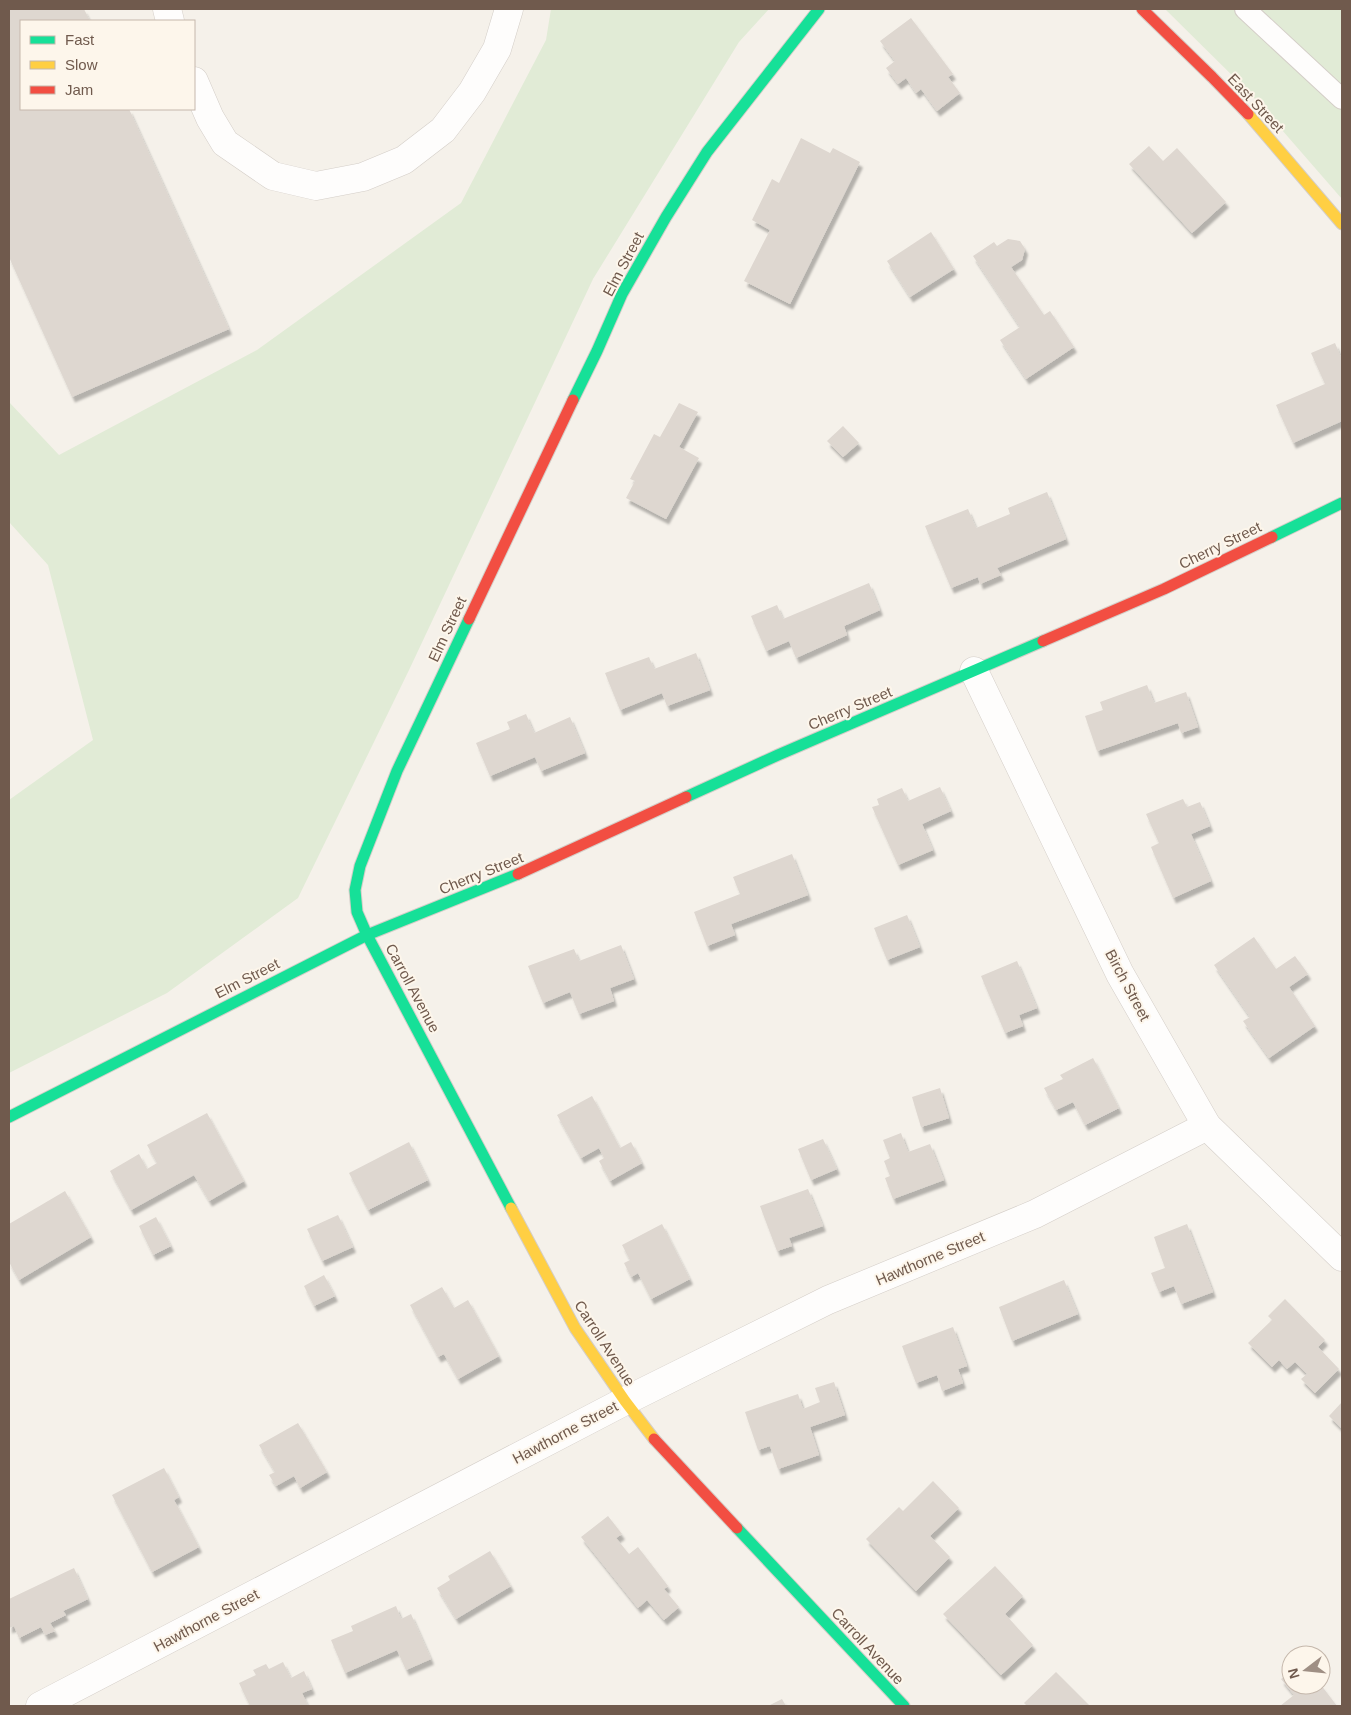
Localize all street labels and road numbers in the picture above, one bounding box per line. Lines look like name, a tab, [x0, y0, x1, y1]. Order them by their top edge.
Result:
street label: East Street	[1224, 70, 1288, 137]
street label: Elm Street	[599, 228, 647, 299]
street label: Cherry Street	[1176, 517, 1265, 572]
street label: Elm Street	[424, 593, 470, 664]
street label: Cherry Street	[806, 682, 895, 733]
street label: Cherry Street	[436, 848, 526, 898]
street label: Carroll Avenue	[382, 941, 444, 1035]
street label: Birch Street	[1102, 946, 1154, 1024]
street label: Elm Street	[212, 954, 283, 1001]
street label: Hawthorne Street	[873, 1227, 988, 1289]
street label: Carroll Avenue	[571, 1297, 639, 1389]
street label: Hawthorne Street	[509, 1397, 621, 1467]
street label: Hawthorne Street	[150, 1585, 262, 1655]
street label: Carroll Avenue	[828, 1604, 908, 1688]

